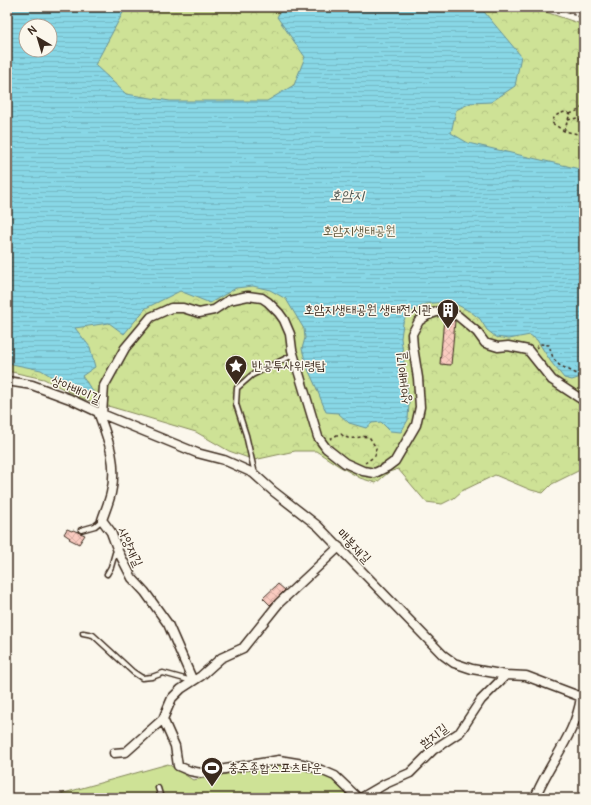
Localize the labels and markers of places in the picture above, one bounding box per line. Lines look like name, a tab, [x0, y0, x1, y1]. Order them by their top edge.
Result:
building icon: 호암지생태공원 생태전시관	[435, 297, 461, 330]
place label: 호암지생태공원 생태전시관	[304, 302, 432, 318]
place icon: 반공투사위령탑	[223, 353, 249, 386]
place label: 반공투사위령탑	[252, 358, 326, 374]
sports icon: 충주종합스포츠타운	[199, 755, 225, 788]
place label: 충주종합스포츠타운	[228, 760, 322, 776]

